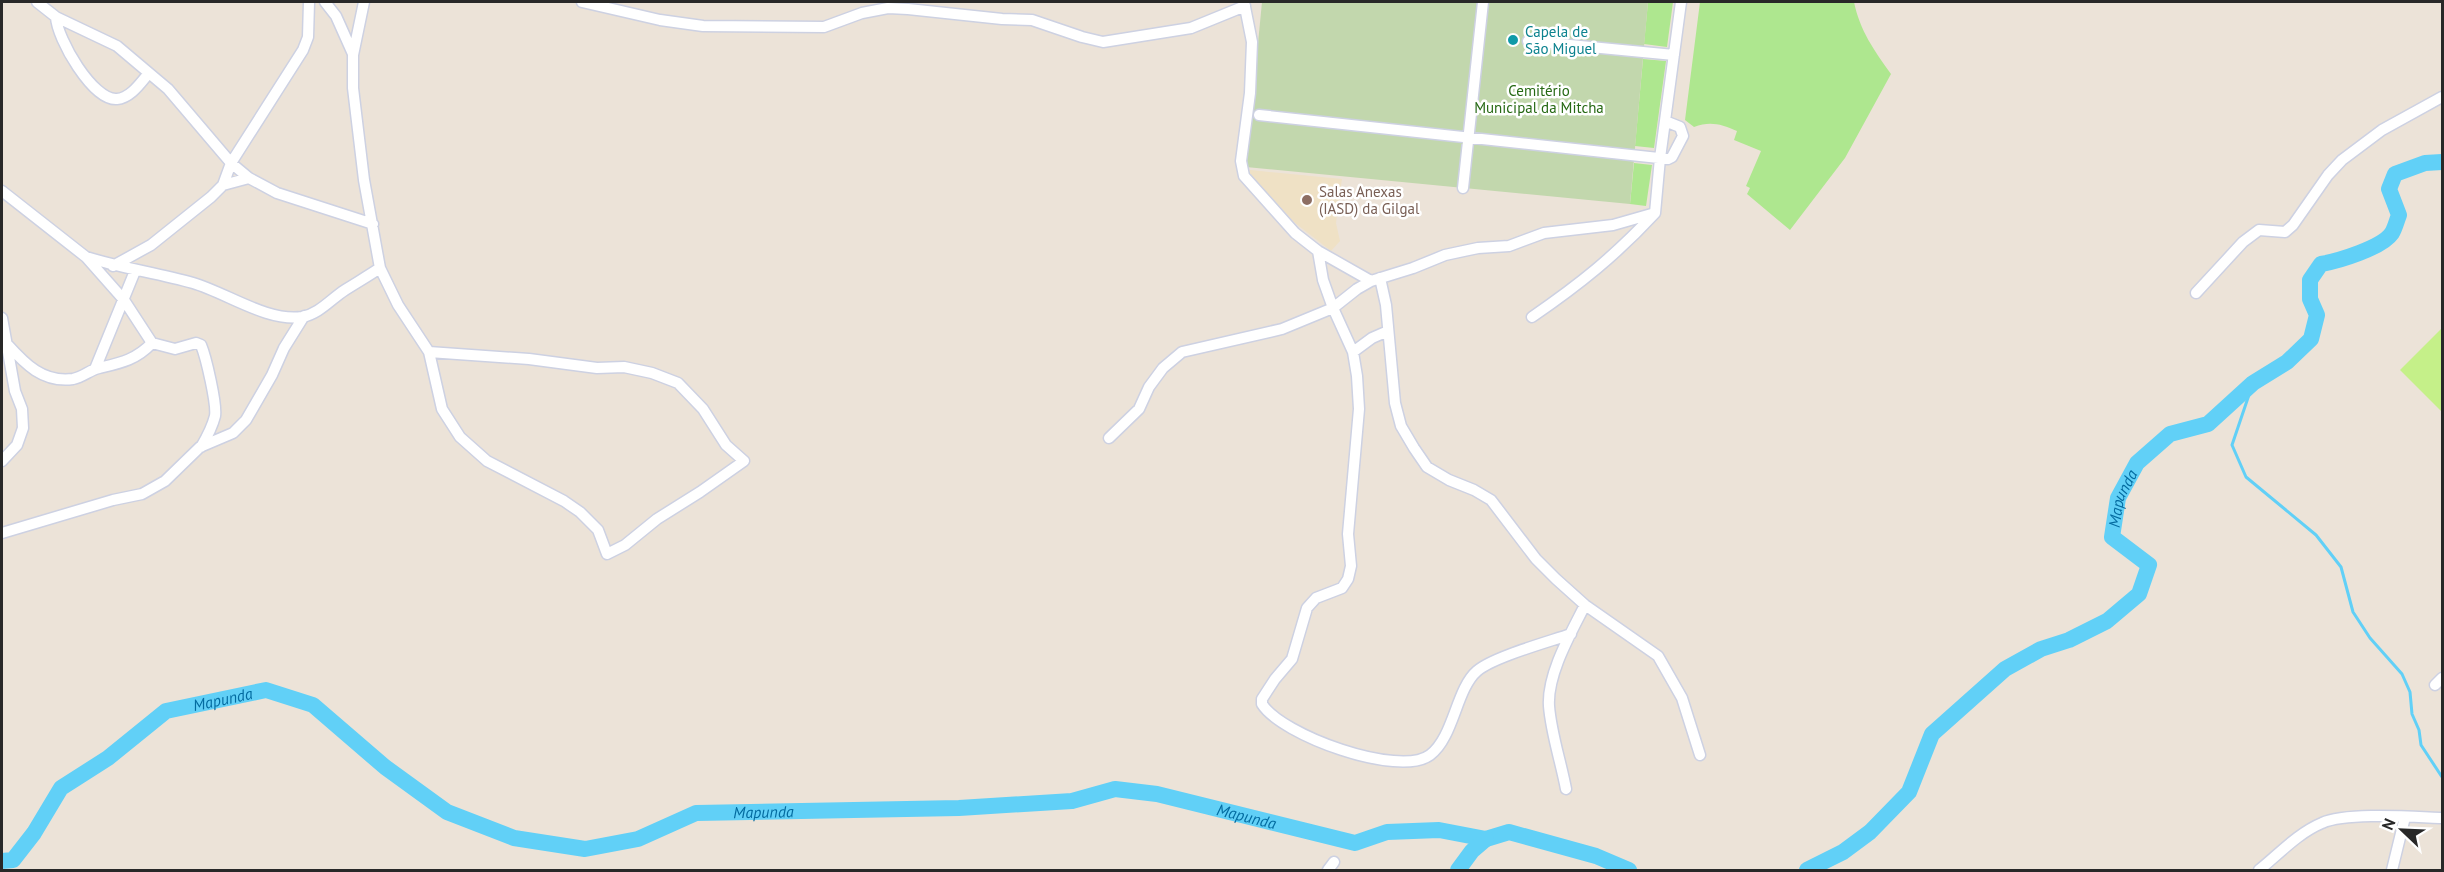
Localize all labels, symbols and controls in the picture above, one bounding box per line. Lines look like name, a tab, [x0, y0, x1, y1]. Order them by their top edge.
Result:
place label: Capela de São Miguel	[1525, 22, 1597, 58]
marker: Capela de São Miguel	[1506, 33, 1520, 47]
park label: Cemitério Municipal da Mitcha	[1474, 81, 1604, 117]
place label: Salas Anexas (IASD) da Gilgal	[1319, 182, 1420, 218]
marker: Salas Anexas (IASD) da Gilgal	[1300, 193, 1314, 207]
water label: Mapunda	[2104, 466, 2142, 529]
water label: Mapunda	[191, 683, 254, 715]
water label: Mapunda	[1215, 799, 1279, 833]
north arrow	[2372, 800, 2432, 860]
water label: Mapunda	[733, 801, 794, 822]
text: N	[2377, 815, 2399, 833]

